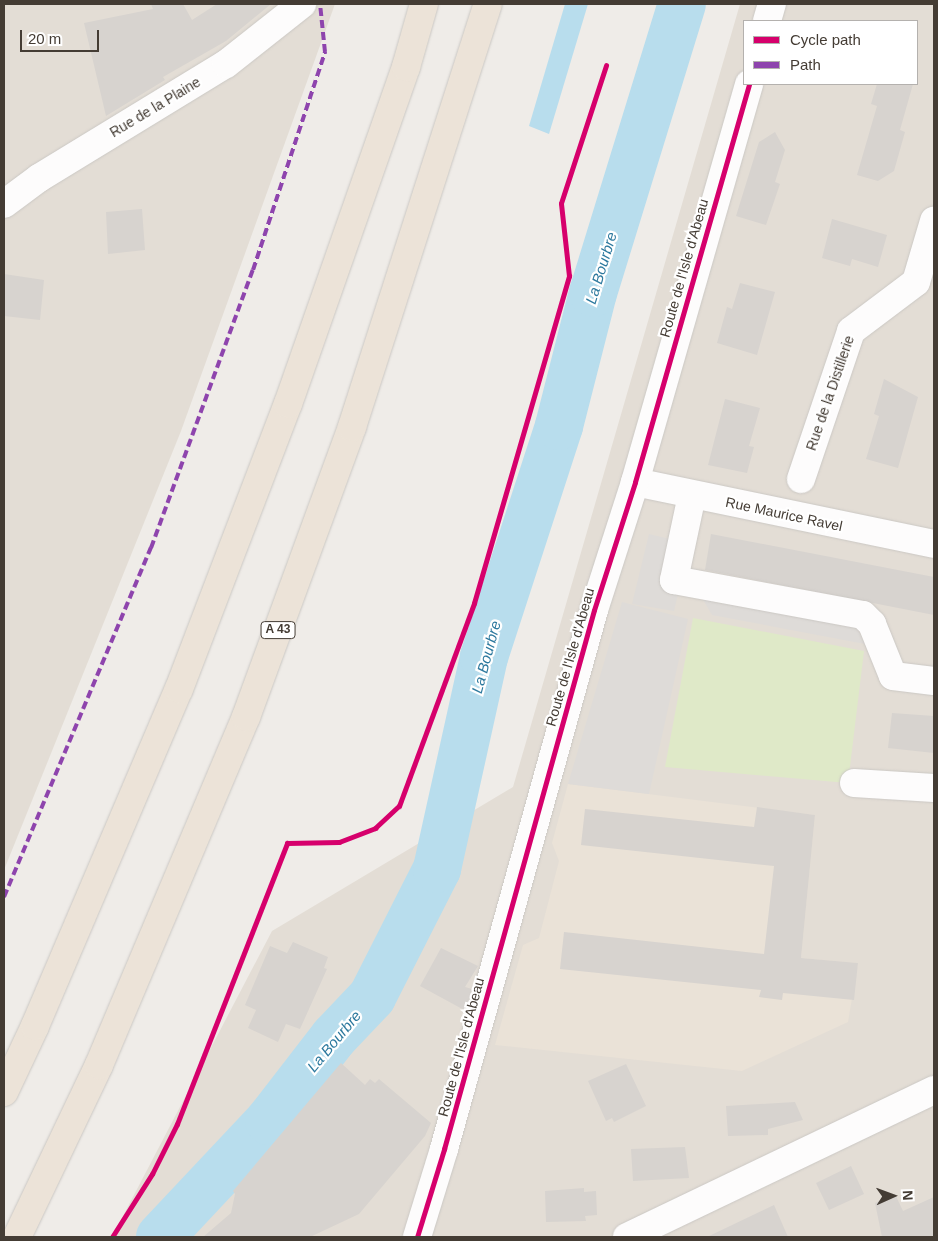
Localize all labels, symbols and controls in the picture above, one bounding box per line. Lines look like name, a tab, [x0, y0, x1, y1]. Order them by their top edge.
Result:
scale bar	[22, 20, 101, 52]
legend	[743, 20, 918, 85]
text: 20 m	[28, 30, 61, 47]
text: Cycle path	[790, 31, 861, 48]
text: Path	[790, 56, 821, 73]
street label: Rue de la Plaine	[107, 73, 203, 141]
street label: Route de l'Isle d'Abeau	[656, 197, 712, 339]
water label: La Bourbre	[582, 230, 620, 306]
street label: Rue de la Distillerie	[802, 333, 858, 453]
street label: Rue Maurice Ravel	[724, 493, 844, 535]
street label: Route de l'Isle d'Abeau	[542, 586, 598, 728]
water label: La Bourbre	[468, 619, 504, 695]
road number: A 43	[259, 620, 297, 640]
street label: Route de l'Isle d'Abeau	[434, 976, 488, 1118]
water label: La Bourbre	[303, 1007, 365, 1075]
north arrow	[868, 1171, 918, 1221]
text: N	[900, 1190, 916, 1201]

